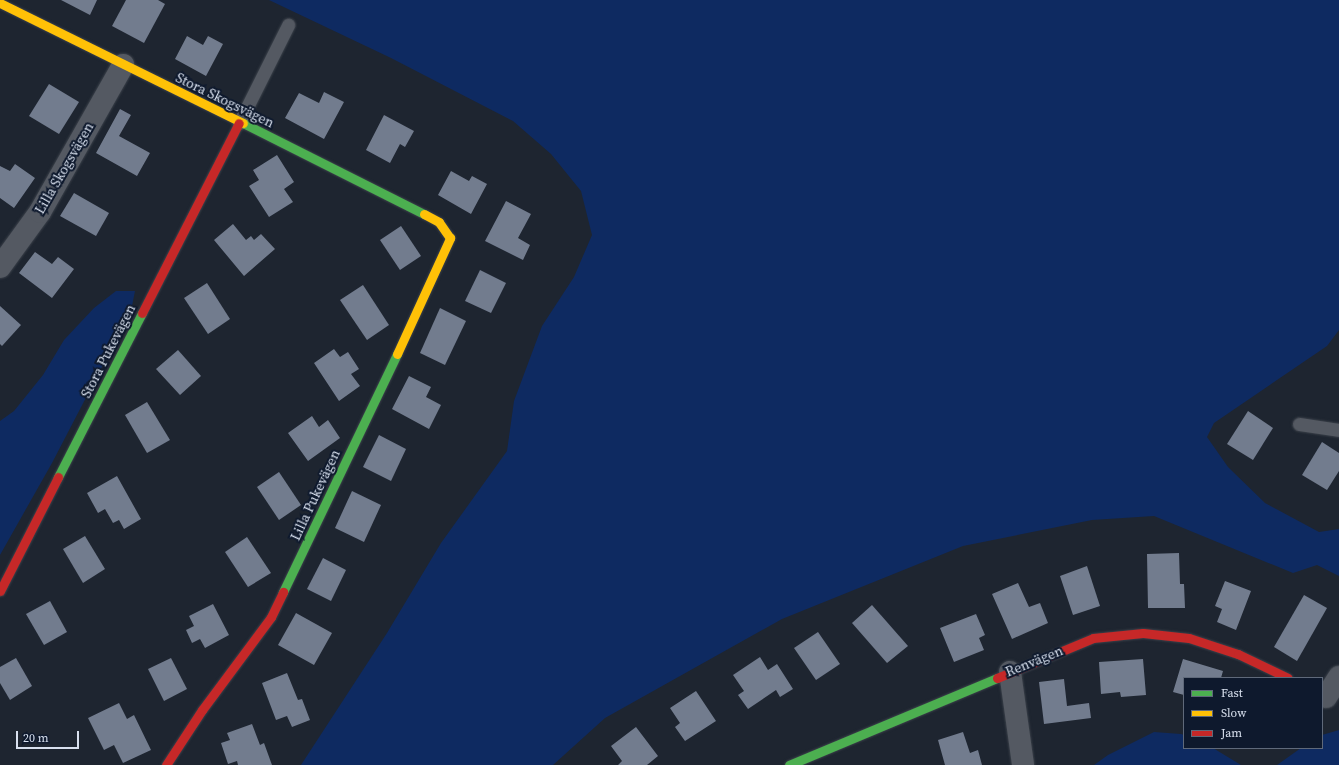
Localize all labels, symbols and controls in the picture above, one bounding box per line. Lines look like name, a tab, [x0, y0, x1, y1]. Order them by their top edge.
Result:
street label: Stora Skogsvägen	[173, 69, 277, 131]
street label: Lilla Skogsvägen	[31, 119, 97, 217]
street label: Stora Pukevägen	[77, 301, 139, 401]
street label: Lilla Pukevägen	[287, 447, 343, 543]
street label: Renvägen	[1003, 642, 1065, 680]
legend	[1183, 677, 1323, 749]
text: Fast	[1221, 685, 1243, 701]
text: Slow	[1221, 705, 1246, 721]
scale bar	[18, 723, 81, 749]
text: Jam	[1221, 725, 1242, 741]
text: 20 m	[23, 730, 49, 746]

